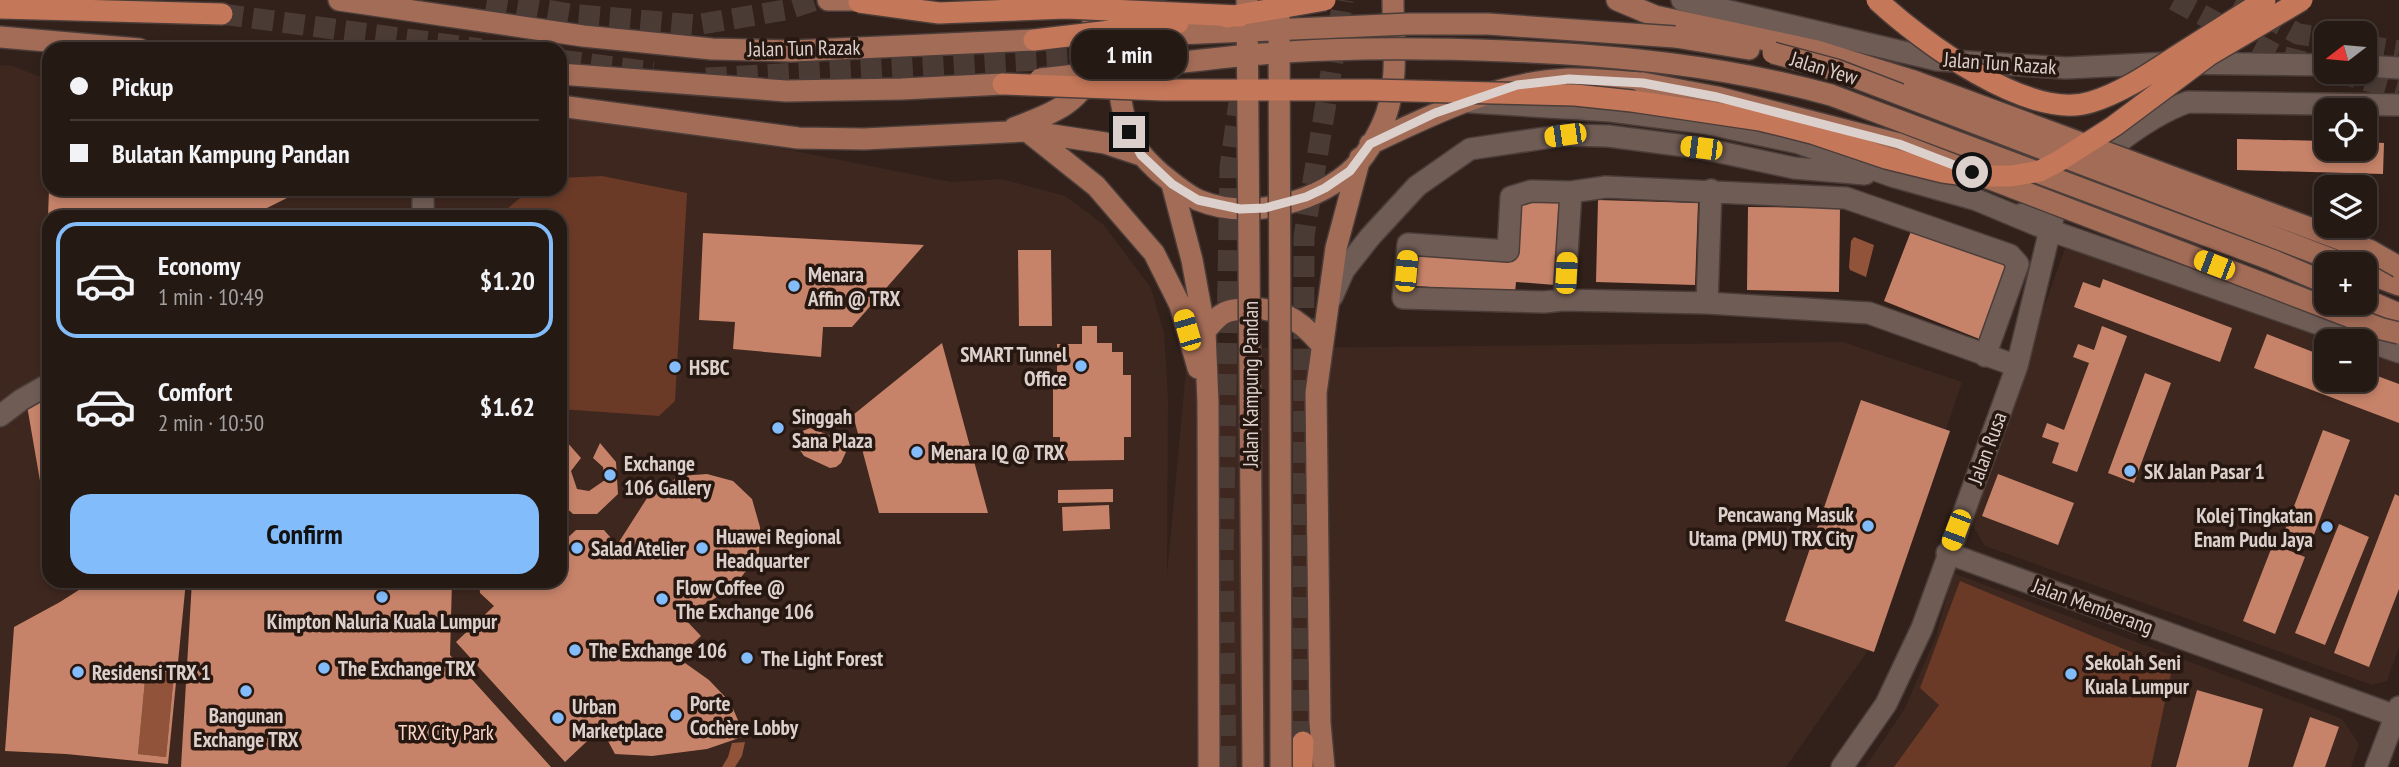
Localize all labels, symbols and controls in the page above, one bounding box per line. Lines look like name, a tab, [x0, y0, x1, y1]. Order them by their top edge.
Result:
north arrow	[2314, 21, 2376, 84]
map controls	[2314, 21, 2377, 392]
callout: 1 min	[1071, 31, 1187, 80]
street label: Jalan Tun Razak	[746, 34, 861, 63]
text: 1 min	[1106, 40, 1152, 69]
street label: Jalan Yew	[1786, 45, 1861, 91]
street label: Jalan Tun Razak	[1942, 46, 2057, 80]
text: Pickup	[112, 70, 173, 103]
button: locate	[2314, 98, 2377, 161]
route end	[1113, 116, 1145, 148]
car	[1543, 122, 1588, 148]
car	[1679, 135, 1724, 161]
text: Bulatan Kampung Pandan	[112, 137, 350, 170]
route start	[1956, 156, 1988, 188]
button: layers	[2314, 175, 2377, 238]
car	[2191, 248, 2238, 282]
icon: car	[74, 249, 137, 312]
text: Economy	[158, 249, 240, 282]
car	[1394, 249, 1419, 293]
car	[1555, 251, 1578, 295]
button: +	[2314, 252, 2377, 315]
place label: Menara Affin @ TRX	[807, 261, 900, 312]
text: $1.20	[480, 264, 535, 297]
marker: Menara Affin @ TRX	[786, 278, 802, 294]
text: 1 min · 10:49	[158, 282, 264, 311]
street label: Jalan Kampung Pandan	[1237, 301, 1264, 468]
car	[1172, 307, 1203, 353]
button: −	[2314, 329, 2377, 392]
place label: SMART Tunnel Office	[960, 341, 1068, 392]
place label: HSBC	[689, 354, 730, 381]
marker: SMART Tunnel Office	[1073, 358, 1089, 374]
marker: HSBC	[667, 359, 683, 375]
icon: car	[74, 375, 137, 438]
text: Comfort	[158, 375, 232, 408]
text: $1.62	[480, 390, 535, 423]
place label: Singgah Sana Plaza	[792, 403, 873, 454]
text: 2 min · 10:50	[158, 408, 264, 437]
street label: Jalan Rusa	[1961, 408, 2013, 489]
marker: Singgah Sana Plaza	[770, 420, 786, 436]
place label: Menara IQ @ TRX	[931, 439, 1065, 466]
marker: Menara IQ @ TRX	[909, 444, 925, 460]
place label: Exchange 106 Gallery	[624, 450, 712, 501]
place label: SK Jalan Pasar 1	[2144, 458, 2265, 485]
marker: SK Jalan Pasar 1	[2122, 463, 2138, 479]
marker: Exchange 106 Gallery	[602, 467, 618, 483]
button: Confirm	[70, 494, 539, 574]
place label: Pencawang Masuk Utama (PMU) TRX City	[1689, 501, 1855, 552]
place label: Kolej Tingkatan Enam Pudu Jaya	[2194, 502, 2313, 553]
car	[1939, 507, 1974, 553]
marker: Pencawang Masuk Utama (PMU) TRX City	[1860, 518, 1876, 534]
marker: Kolej Tingkatan Enam Pudu Jaya	[2319, 519, 2335, 535]
place label: Huawei Regional Headquarter	[716, 523, 842, 574]
place label: Salad Atelier	[591, 535, 687, 562]
marker: Salad Atelier	[569, 540, 585, 556]
marker: Huawei Regional Headquarter	[694, 540, 710, 556]
street label: Jalan Memberang	[2028, 571, 2157, 640]
place label: Flow Coffee @ The Exchange 106	[676, 574, 814, 625]
marker: Kimpton Naluria Kuala Lumpur	[374, 589, 390, 605]
marker: Flow Coffee @ The Exchange 106	[654, 591, 670, 607]
place label: Kimpton Naluria Kuala Lumpur	[267, 608, 498, 635]
place label: The Exchange 106	[589, 637, 727, 664]
marker: The Exchange 106	[567, 642, 583, 658]
place label: The Light Forest	[761, 645, 883, 672]
place label: Sekolah Seni Kuala Lumpur	[2085, 649, 2190, 700]
marker: The Light Forest	[739, 650, 755, 666]
place label: The Exchange TRX	[338, 655, 476, 682]
place label: Residensi TRX 1	[92, 659, 211, 686]
marker: The Exchange TRX	[316, 660, 332, 676]
marker: Residensi TRX 1	[70, 664, 86, 680]
marker: Sekolah Seni Kuala Lumpur	[2063, 666, 2079, 682]
marker: Bangunan Exchange TRX	[238, 683, 254, 699]
place label: Porte Cochère Lobby	[690, 690, 799, 741]
place label: Urban Marketplace	[572, 693, 664, 744]
place label: Bangunan Exchange TRX	[193, 702, 299, 753]
marker: Porte Cochère Lobby	[668, 707, 684, 723]
marker: Urban Marketplace	[550, 710, 566, 726]
park label: TRX City Park	[398, 719, 494, 746]

